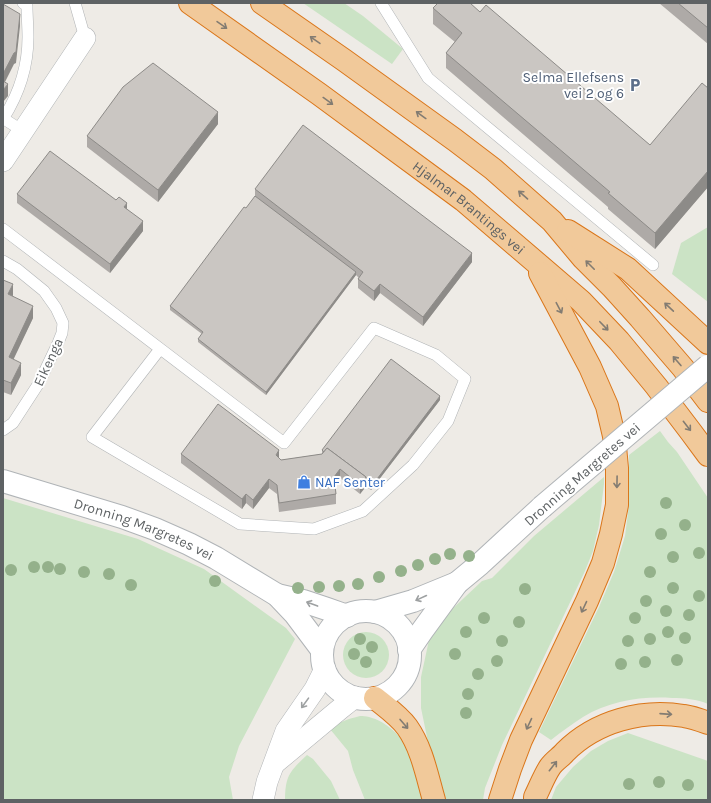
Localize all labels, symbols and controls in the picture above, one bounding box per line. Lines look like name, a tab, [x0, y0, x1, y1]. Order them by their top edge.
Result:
one-way arrow	[217, 21, 228, 29]
one-way arrow	[309, 35, 321, 43]
place label: Selma Ellefsens vei 2 og 6	[523, 69, 624, 102]
parking icon: Selma Ellefsens vei 2 og 6	[627, 77, 643, 93]
one-way arrow	[323, 97, 334, 105]
one-way arrow	[416, 111, 427, 119]
street label: Hjalmar Brantings vei	[409, 158, 528, 258]
one-way arrow	[518, 191, 528, 200]
one-way arrow	[585, 260, 595, 270]
one-way arrow	[556, 302, 563, 314]
one-way arrow	[664, 303, 674, 312]
one-way arrow	[599, 321, 609, 331]
street label: Eikenga	[30, 335, 67, 389]
one-way arrow	[673, 356, 682, 366]
street label: Dronning Margretes vei	[521, 419, 644, 530]
one-way arrow	[683, 420, 691, 431]
shop icon: NAF Senter	[296, 474, 312, 490]
place label: NAF Senter	[315, 474, 386, 491]
one-way arrow	[613, 475, 621, 488]
street label: Dronning Margretes vei	[72, 495, 217, 564]
one-way arrow	[415, 595, 427, 602]
one-way arrow	[307, 600, 319, 608]
one-way arrow	[580, 600, 588, 612]
one-way arrow	[301, 697, 309, 708]
one-way arrow	[659, 711, 672, 718]
one-way arrow	[525, 718, 532, 730]
one-way arrow	[399, 719, 408, 730]
one-way arrow	[548, 760, 557, 771]

